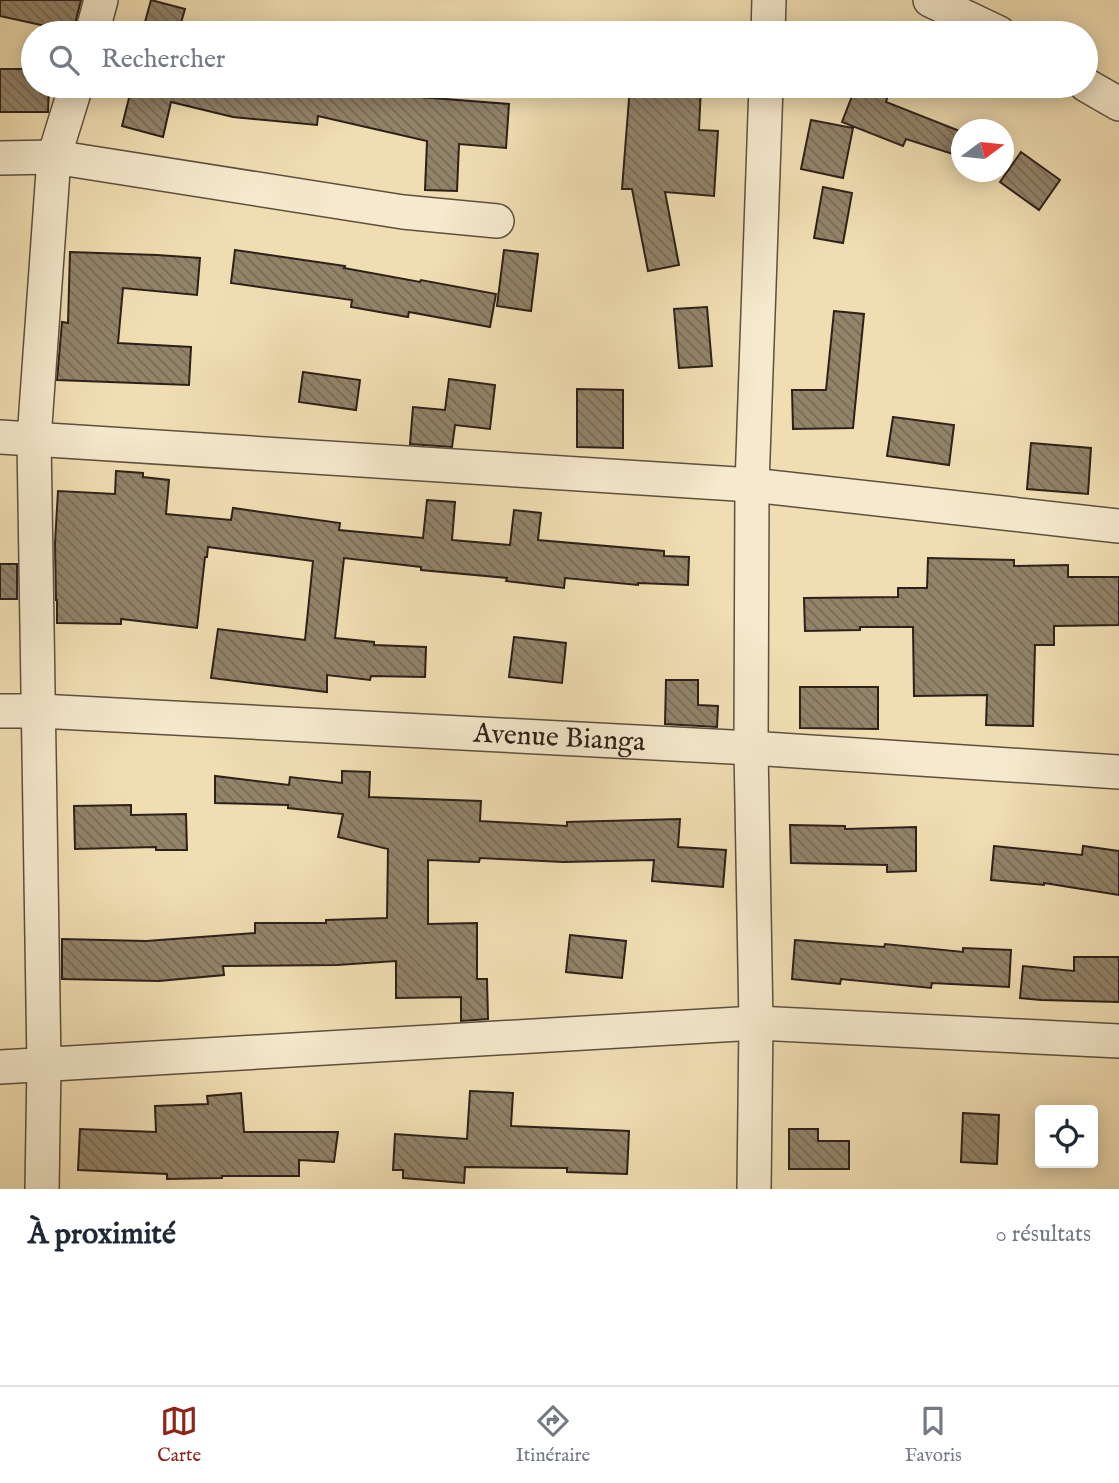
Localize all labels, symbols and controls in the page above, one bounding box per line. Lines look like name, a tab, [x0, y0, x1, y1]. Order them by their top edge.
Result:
search box	[21, 21, 1098, 98]
icon: search	[45, 41, 83, 79]
text: Rechercher	[101, 43, 225, 76]
north arrow	[951, 119, 1014, 182]
street label: Avenue Bianga	[471, 716, 647, 760]
map controls	[1035, 1105, 1098, 1168]
button: locate	[1035, 1105, 1098, 1168]
text: À proximité	[28, 1216, 176, 1254]
text: 0 résultats	[996, 1220, 1091, 1249]
tab: Carte	[157, 1402, 201, 1468]
tab: Itinéraire	[516, 1402, 590, 1468]
tab: Favoris	[905, 1402, 962, 1468]

